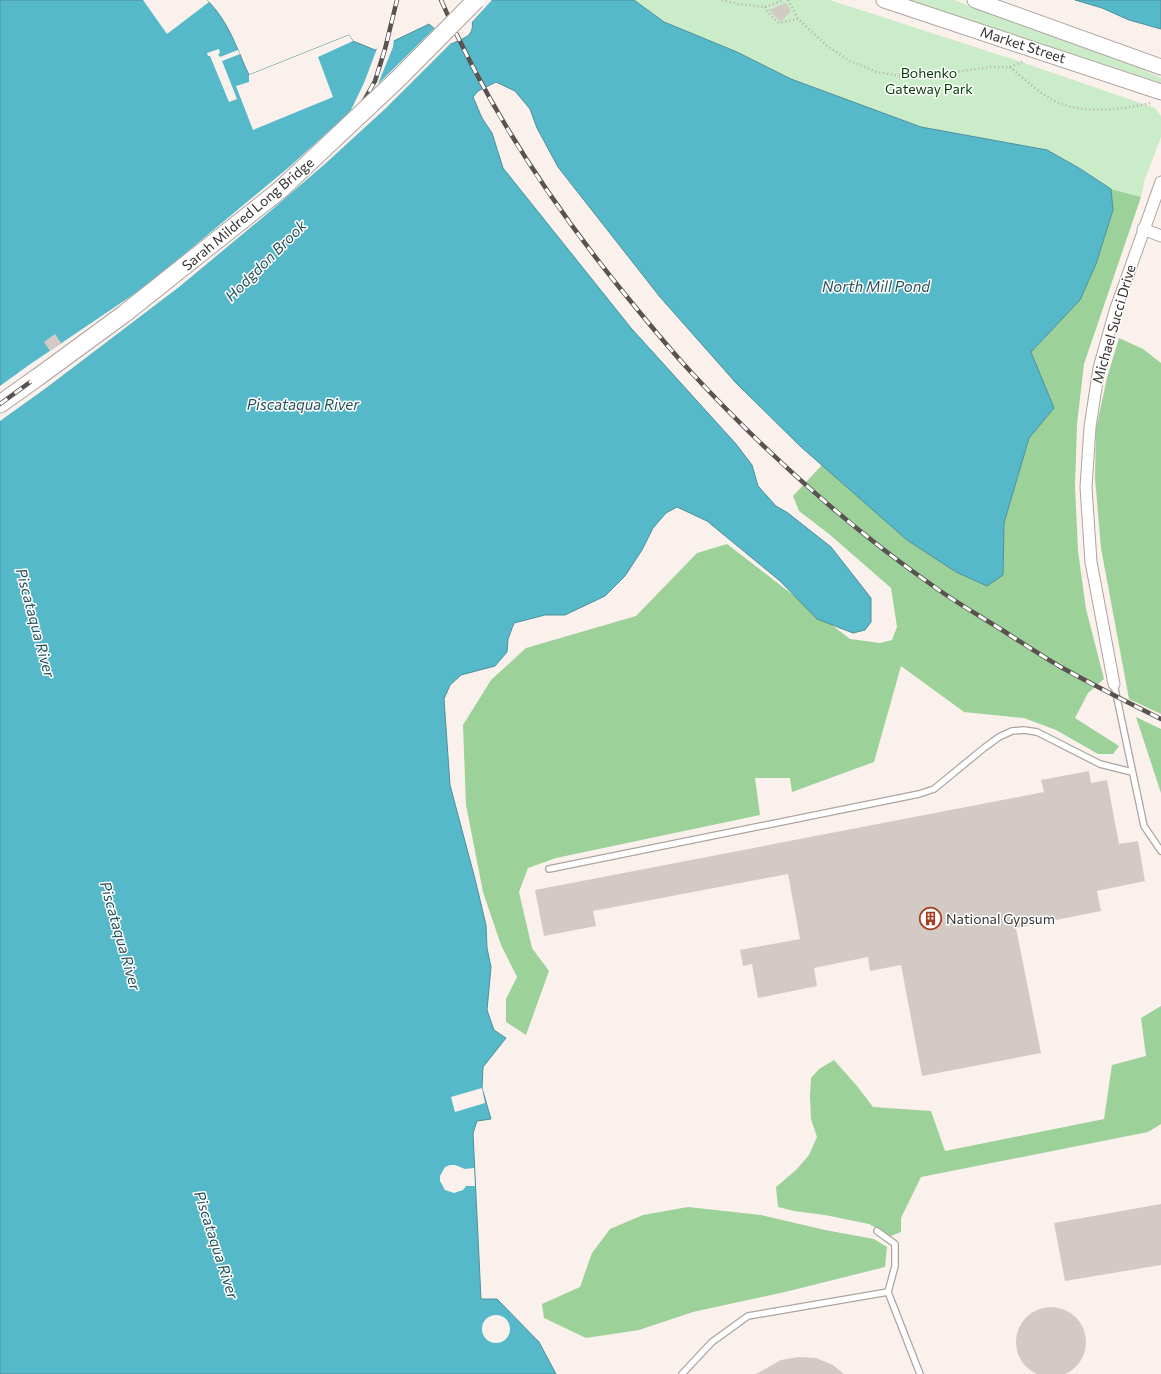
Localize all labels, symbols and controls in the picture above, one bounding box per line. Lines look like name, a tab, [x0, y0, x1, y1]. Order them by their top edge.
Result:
street label: Market Street	[978, 23, 1068, 66]
park label: Bohenko Gateway Park	[885, 64, 973, 97]
street label: Sarah Mildred Long Bridge	[178, 153, 317, 274]
water label: Hodgdon Brook	[221, 215, 310, 305]
street label: Michael Succi Drive	[1088, 262, 1139, 385]
water label: North Mill Pond	[822, 277, 931, 295]
water label: Piscataqua River	[247, 395, 360, 413]
water label: Piscataqua River	[13, 566, 59, 680]
water label: Piscataqua River	[97, 879, 145, 993]
building icon: National Gypsum	[917, 906, 943, 932]
place label: National Gypsum	[946, 910, 1055, 927]
water label: Piscataqua River	[191, 1188, 243, 1302]

